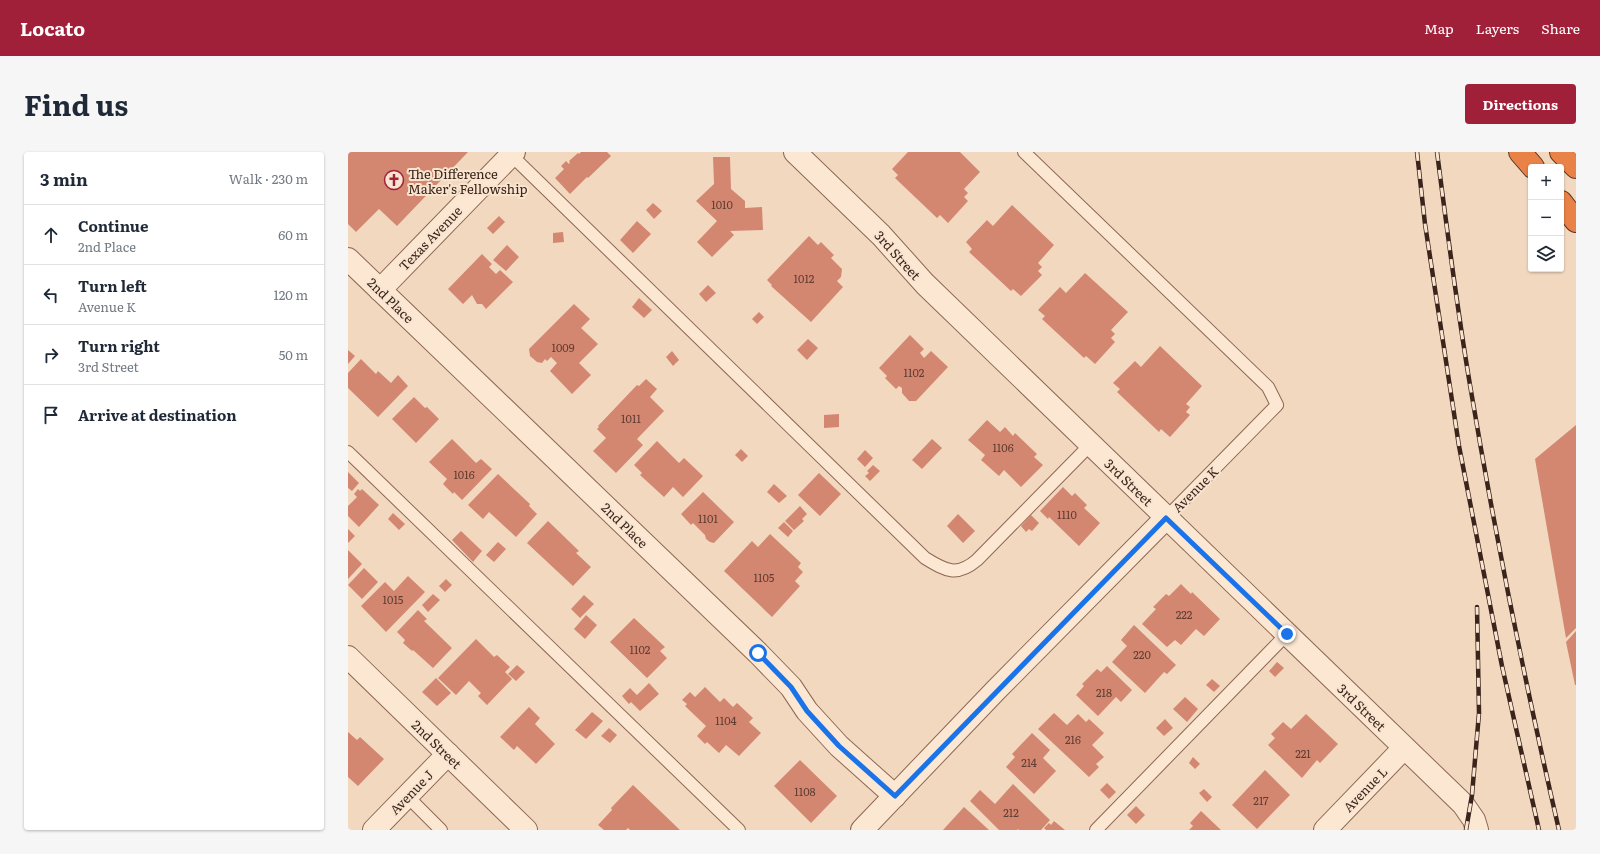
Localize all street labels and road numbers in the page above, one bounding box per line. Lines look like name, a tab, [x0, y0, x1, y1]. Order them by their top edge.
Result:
street label: Texas Avenue	[394, 201, 466, 275]
street label: 3rd Street	[871, 226, 926, 285]
street label: 2nd Place	[364, 273, 419, 327]
street label: 3rd Street	[1101, 454, 1158, 510]
street label: Avenue K	[1168, 462, 1222, 516]
street label: 2nd Place	[598, 498, 653, 552]
street label: 3rd Street	[1334, 679, 1391, 735]
street label: 2nd Street	[408, 715, 467, 773]
street label: Avenue L	[1339, 762, 1391, 816]
street label: Avenue J	[385, 765, 437, 819]

